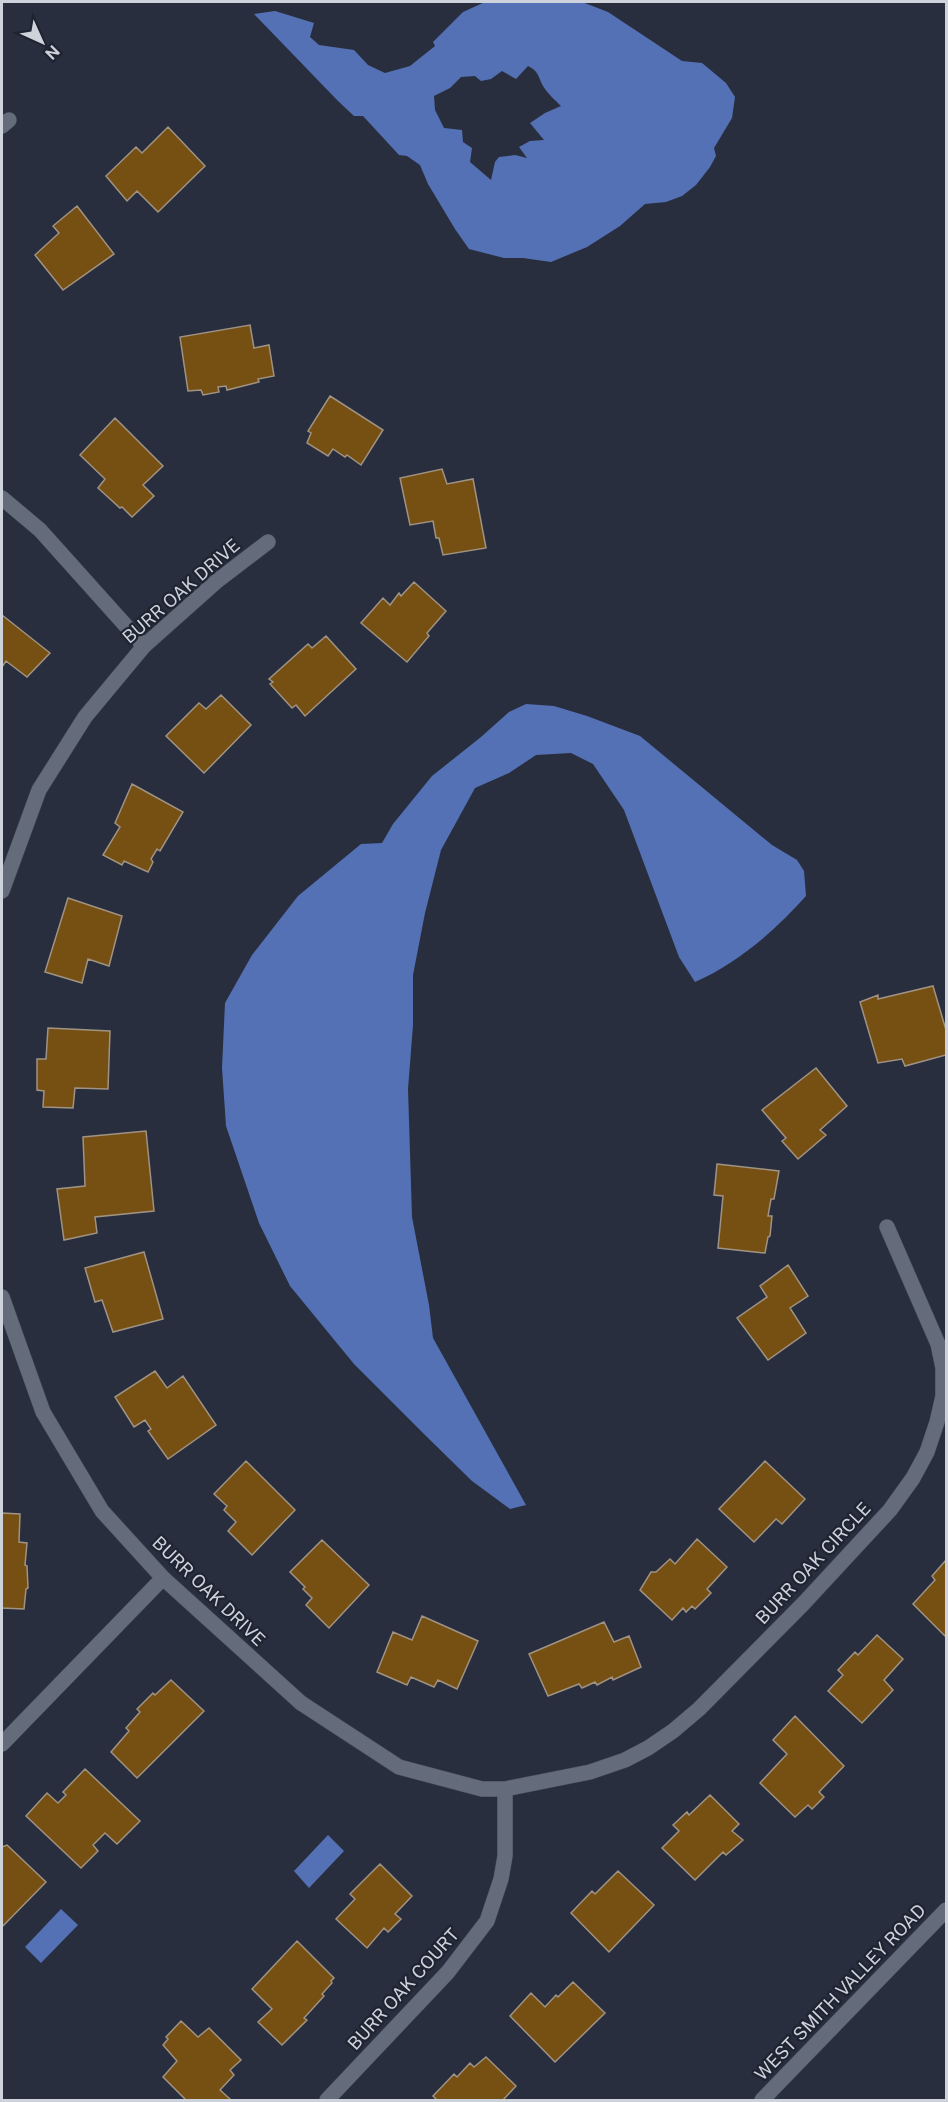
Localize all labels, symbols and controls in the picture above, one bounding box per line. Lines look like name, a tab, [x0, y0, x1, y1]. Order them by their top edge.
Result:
north arrow	[12, 12, 72, 72]
text: N	[41, 41, 63, 63]
street label: BURR OAK DRIVE	[118, 534, 244, 648]
street label: BURR OAK CIRCLE	[751, 1498, 875, 1628]
street label: BURR OAK DRIVE	[148, 1532, 270, 1650]
street label: WEST SMITH VALLEY ROAD	[750, 1900, 930, 2084]
street label: BURR OAK COURT	[343, 1924, 463, 2054]

